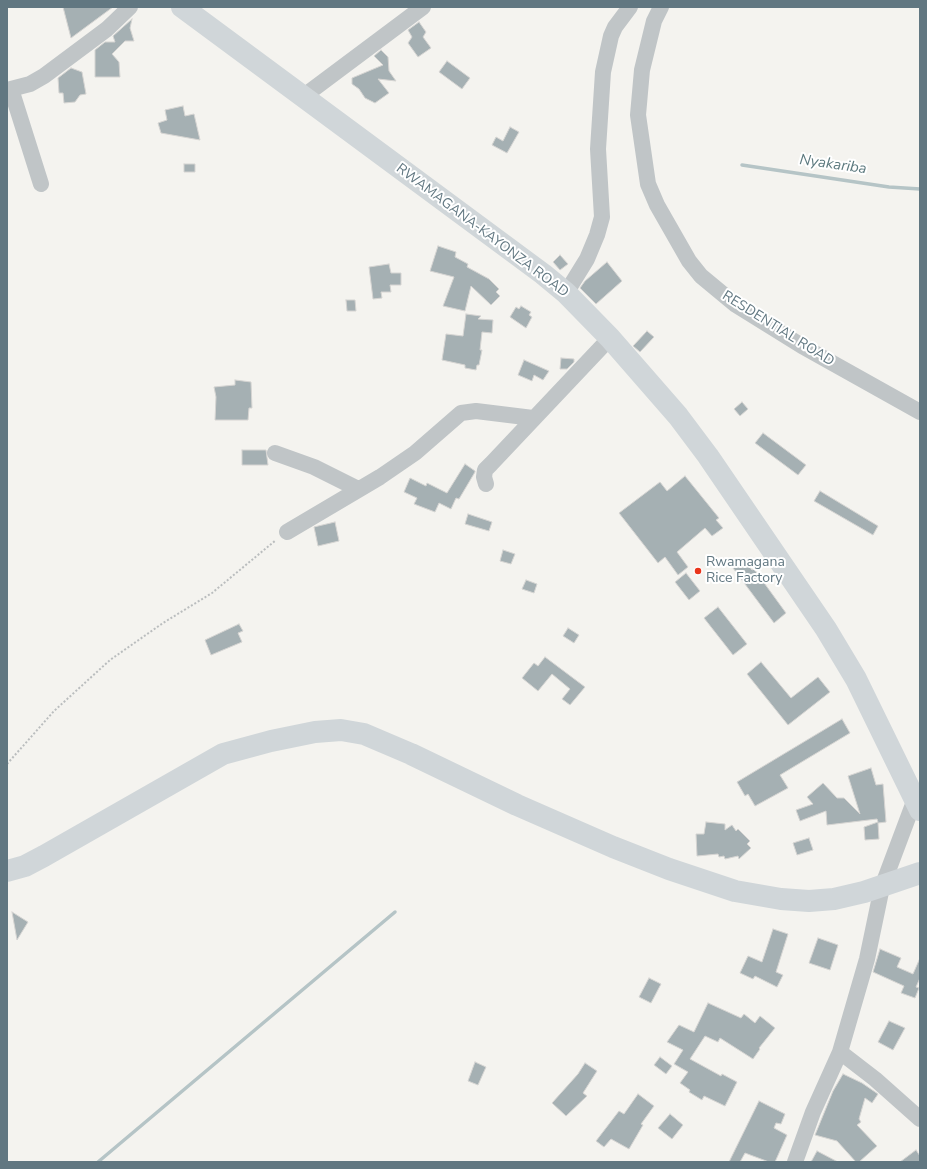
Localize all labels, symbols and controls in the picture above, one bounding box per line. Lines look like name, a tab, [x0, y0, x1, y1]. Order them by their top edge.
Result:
water label: Nyakariba	[798, 151, 868, 179]
street label: RWAMAGANA-KAYONZA ROAD	[392, 161, 572, 301]
street label: RESDENTIAL ROAD	[719, 288, 837, 370]
place label: Rwamagana Rice Factory	[706, 555, 785, 588]
marker: Rwamagana Rice Factory	[693, 566, 703, 576]

